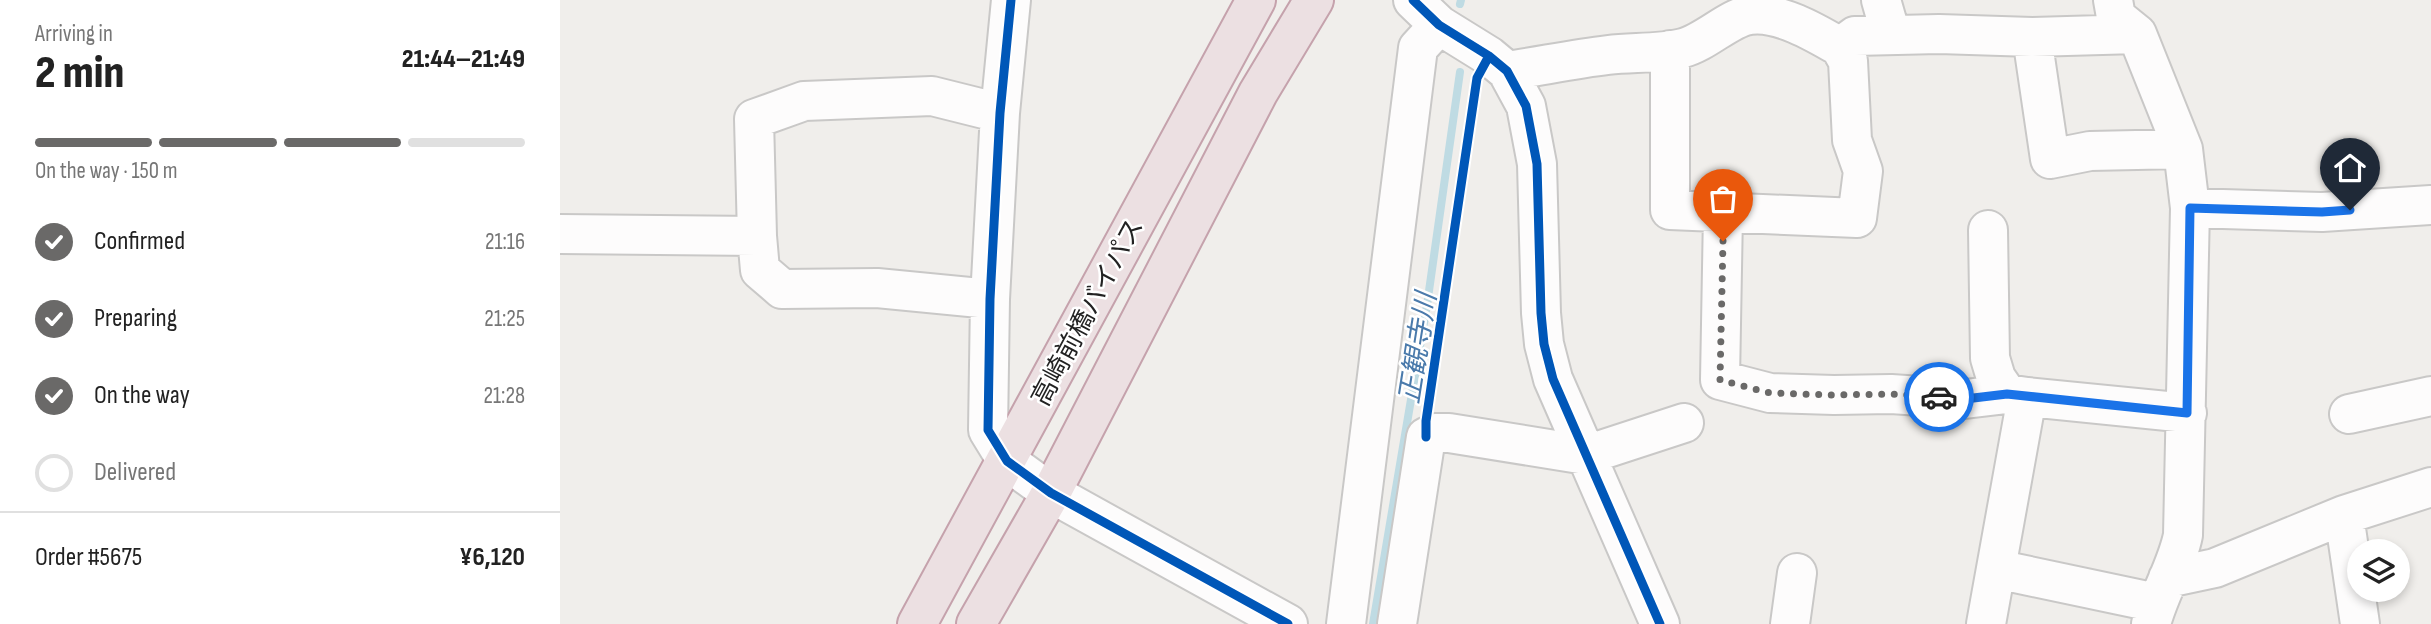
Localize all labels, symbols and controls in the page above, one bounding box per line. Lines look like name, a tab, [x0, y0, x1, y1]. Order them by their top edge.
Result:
text: Arriving in	[35, 20, 113, 48]
text: 21:44–21:49	[402, 44, 525, 75]
text: 2 min	[35, 46, 124, 101]
pin	[2320, 138, 2380, 210]
icon: home	[2331, 149, 2369, 187]
text: On the way · 150 m	[35, 157, 178, 185]
pin	[1693, 169, 1753, 241]
icon: bag	[1704, 180, 1742, 218]
street label: 高崎前橋バイパス	[1026, 214, 1151, 412]
icon: check	[35, 223, 73, 261]
text: Confirmed	[94, 226, 185, 257]
text: 21:16	[485, 228, 525, 256]
water label: 正観寺川	[1393, 287, 1444, 406]
icon: check	[35, 300, 73, 338]
text: Preparing	[94, 303, 177, 334]
text: 21:25	[484, 305, 525, 333]
courier	[1904, 362, 1974, 432]
icon: check	[35, 377, 73, 415]
icon: car	[1920, 378, 1958, 416]
text: On the way	[94, 380, 190, 411]
text: 21:28	[484, 382, 525, 410]
text: Delivered	[94, 457, 176, 488]
map controls	[2347, 539, 2410, 602]
button: layers	[2347, 539, 2410, 602]
text: Order #5675	[35, 542, 142, 573]
text: ¥6,120	[459, 542, 525, 573]

